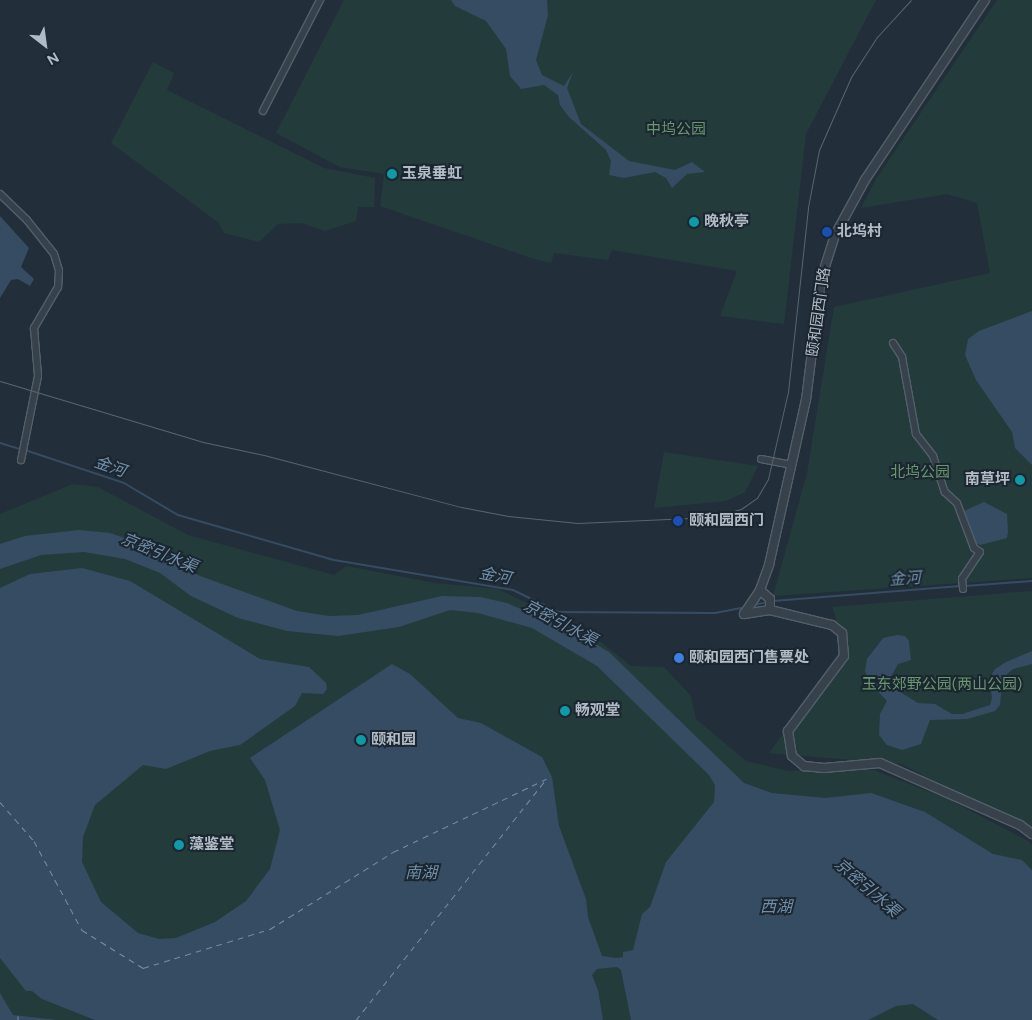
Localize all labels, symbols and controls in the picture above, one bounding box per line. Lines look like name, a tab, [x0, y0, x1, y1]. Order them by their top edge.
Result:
north arrow	[20, 20, 70, 70]
text: N	[44, 48, 62, 68]
park label: 中坞公园	[646, 121, 706, 139]
place label: 玉泉垂虹	[402, 165, 462, 183]
marker: 玉泉垂虹	[386, 168, 398, 180]
place label: 晚秋亭	[704, 213, 749, 231]
marker: 晚秋亭	[688, 216, 700, 228]
place label: 北坞村	[837, 223, 882, 241]
marker: 北坞村	[821, 226, 833, 238]
street label: 颐和园西门路	[804, 266, 834, 358]
water label: 金河	[92, 453, 128, 481]
park label: 北坞公园	[890, 464, 950, 482]
place label: 南草坪	[965, 471, 1010, 489]
marker: 南草坪	[1014, 474, 1026, 486]
place label: 颐和园西门	[689, 512, 764, 530]
marker: 颐和园西门	[671, 514, 685, 528]
water label: 京密引水渠	[118, 529, 200, 577]
water label: 金河	[477, 564, 513, 588]
water label: 金河	[888, 568, 922, 590]
water label: 京密引水渠	[520, 596, 600, 650]
place label: 颐和园西门售票处	[689, 649, 809, 667]
marker: 颐和园西门售票处	[673, 652, 685, 664]
park label: 玉东郊野公园(两山公园)	[862, 676, 1022, 694]
place label: 畅观堂	[575, 702, 620, 720]
marker: 畅观堂	[559, 705, 571, 717]
place label: 颐和园	[371, 731, 416, 749]
marker: 颐和园	[355, 734, 367, 746]
place label: 藻鉴堂	[189, 836, 234, 854]
marker: 藻鉴堂	[173, 839, 185, 851]
water label: 京密引水渠	[831, 855, 903, 921]
water label: 南湖	[405, 863, 437, 883]
water label: 西湖	[760, 897, 792, 917]

